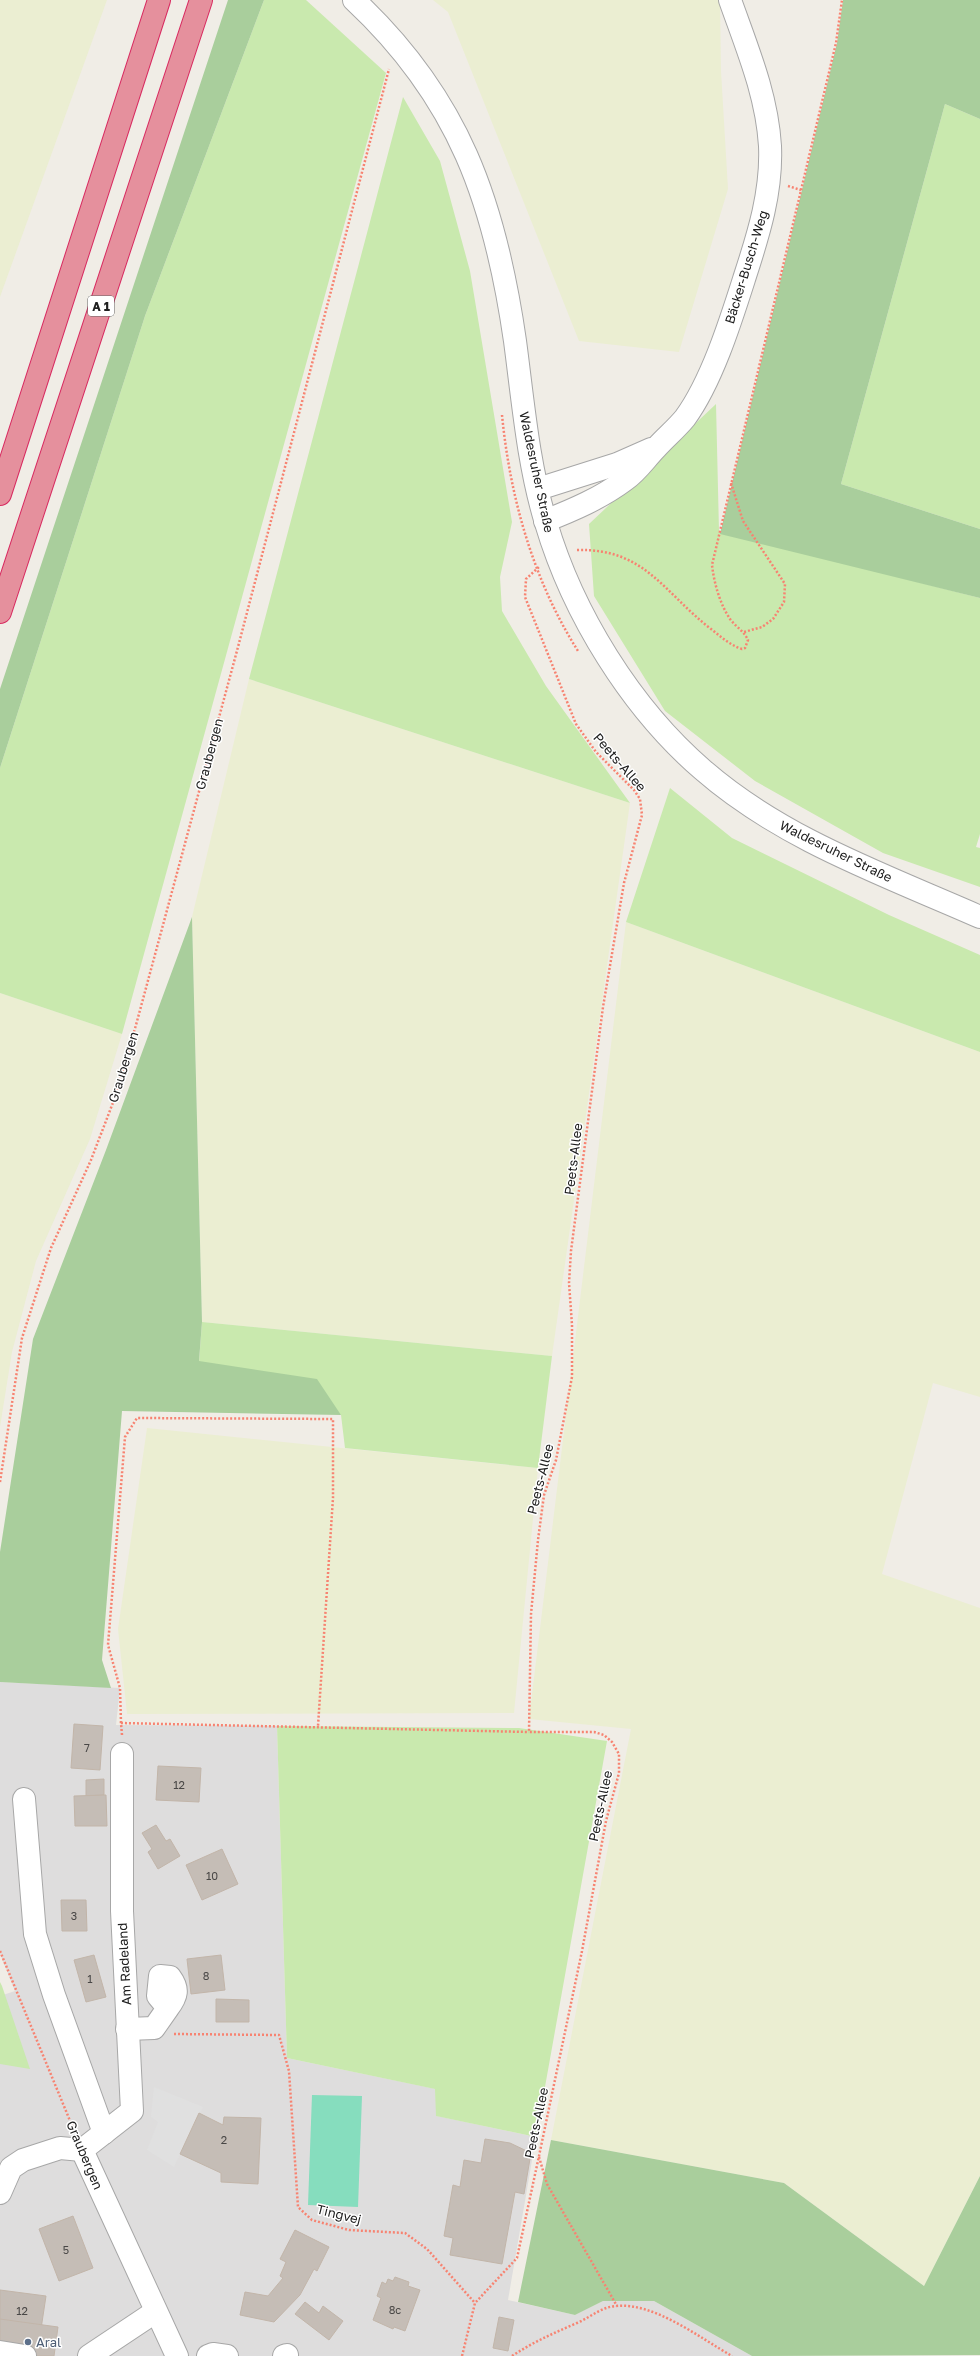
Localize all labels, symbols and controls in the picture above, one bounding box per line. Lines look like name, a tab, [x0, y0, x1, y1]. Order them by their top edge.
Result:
street label: Bäcker-Busch-Weg	[721, 208, 771, 326]
road number: A 1	[88, 296, 114, 316]
street label: Waldesruher Straße	[516, 410, 558, 534]
street label: Graubergen	[192, 717, 226, 791]
street label: Peets-Allee	[590, 729, 650, 795]
street label: Waldesruher Straße	[777, 817, 895, 885]
street label: Graubergen	[105, 1030, 141, 1104]
street label: Peets-Allee	[561, 1122, 585, 1196]
street label: Peets-Allee	[524, 1442, 556, 1516]
house number: 7	[84, 1741, 90, 1754]
street label: Peets-Allee	[585, 1769, 615, 1843]
house number: 12	[173, 1778, 185, 1791]
house number: 10	[206, 1869, 218, 1882]
house number: 3	[71, 1909, 77, 1922]
street label: Am Radeland	[114, 1922, 134, 2006]
house number: 8	[203, 1969, 210, 1982]
house number: 1	[87, 1972, 93, 1985]
street label: Peets-Allee	[521, 2086, 551, 2160]
street label: Graubergen	[63, 2118, 107, 2192]
house number: 2	[221, 2133, 227, 2146]
street label: Tingvej	[315, 2201, 363, 2227]
house number: 5	[63, 2243, 69, 2256]
house number: 8c	[389, 2303, 401, 2316]
house number: 12	[16, 2304, 28, 2317]
place label: Aral	[36, 2334, 61, 2350]
marker: Aral	[23, 2337, 33, 2347]

